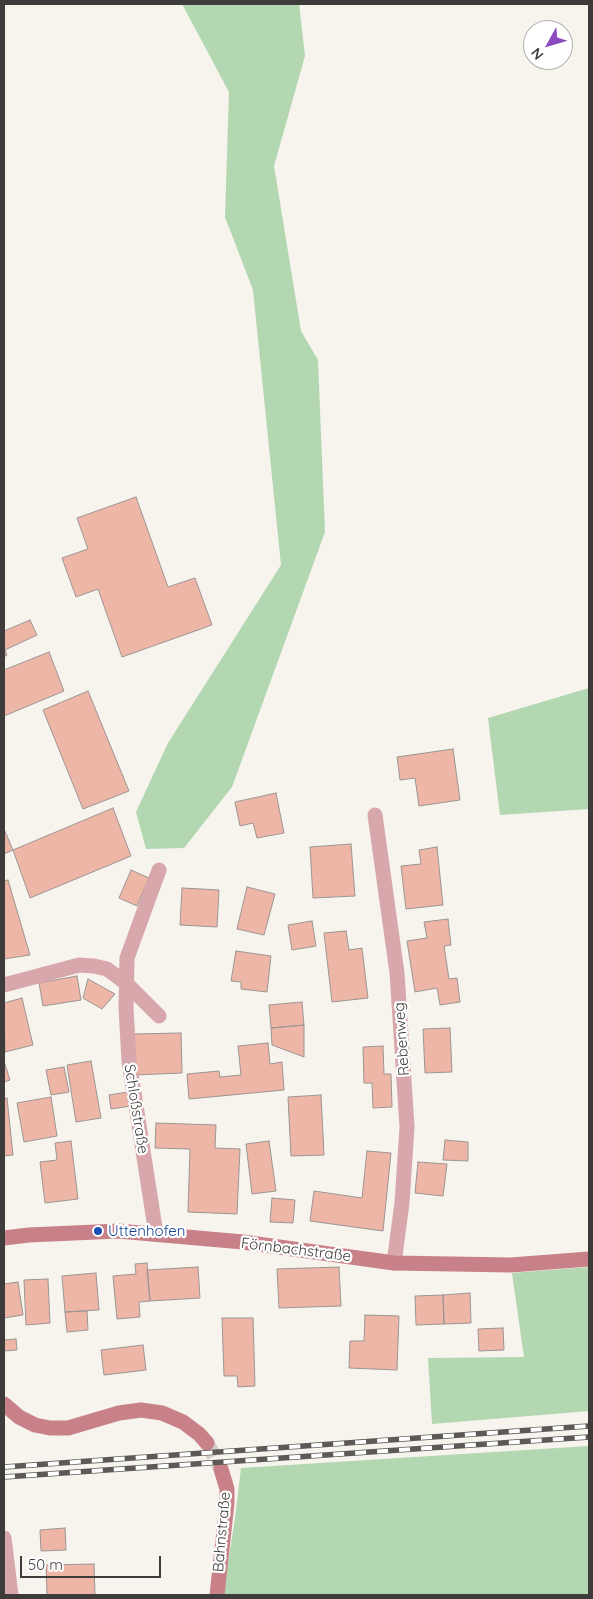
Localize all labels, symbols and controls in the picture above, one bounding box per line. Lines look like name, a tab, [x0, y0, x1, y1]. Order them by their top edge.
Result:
north arrow	[523, 20, 573, 70]
text: N	[527, 44, 547, 63]
street label: Rebenweg	[390, 1002, 414, 1076]
street label: Schloßstraße	[120, 1063, 152, 1155]
place label: Uttenhofen	[108, 1222, 185, 1240]
marker: Uttenhofen	[92, 1225, 104, 1237]
street label: Förnbachstraße	[240, 1234, 352, 1266]
street label: Bahnstraße	[210, 1491, 234, 1573]
scale bar	[22, 1546, 164, 1578]
text: 50 m	[28, 1555, 63, 1574]

